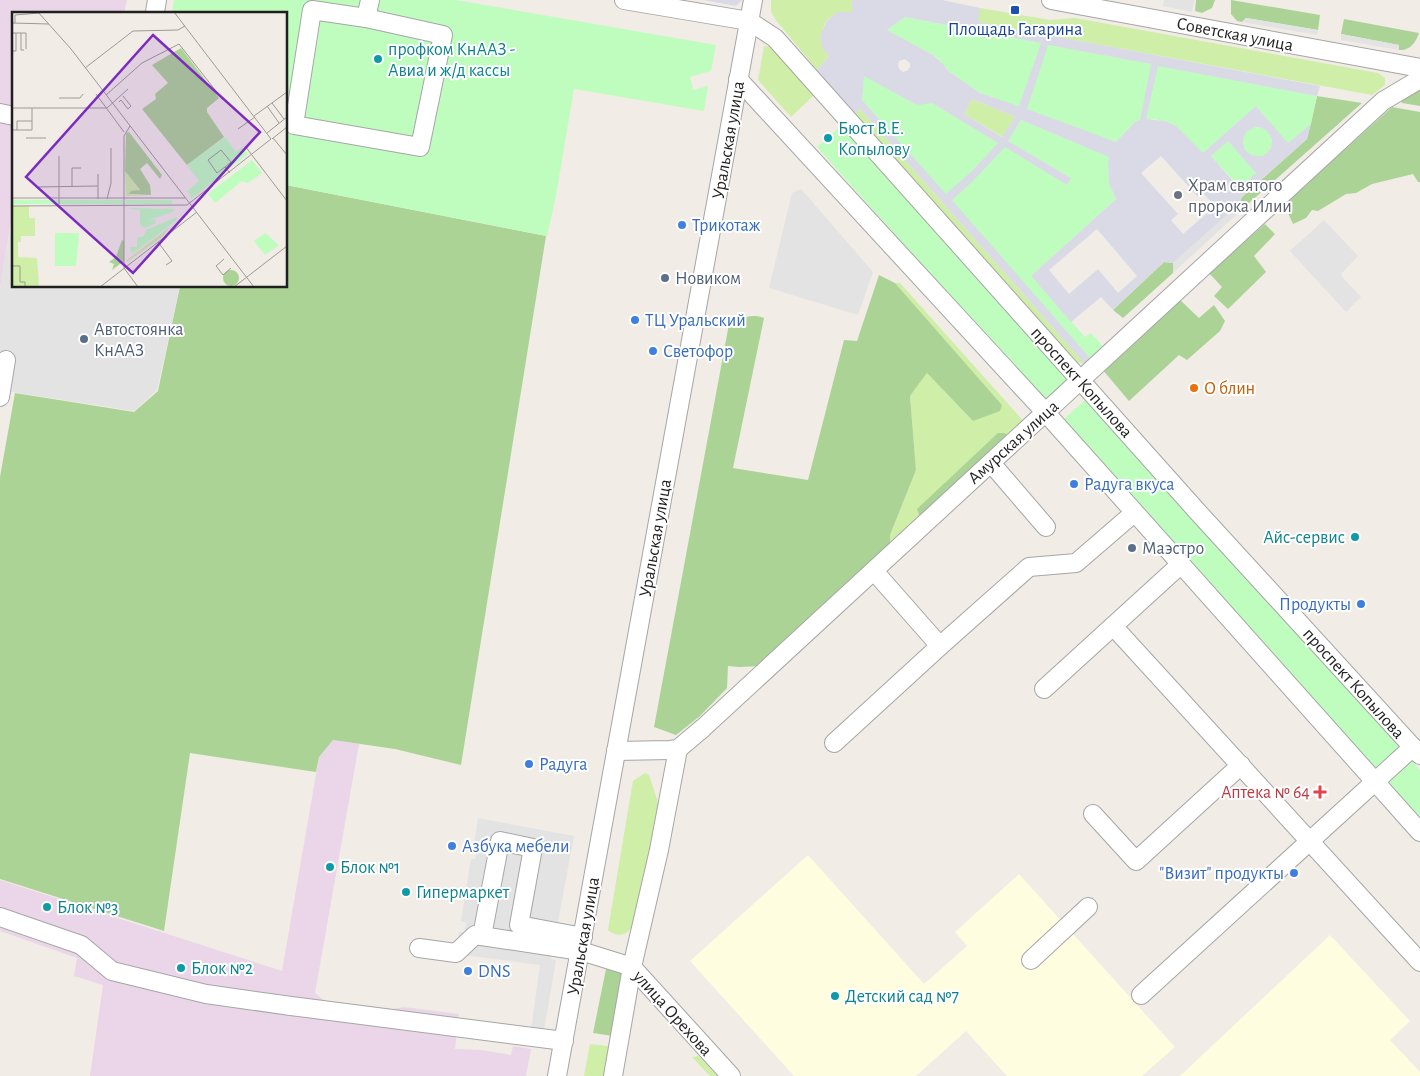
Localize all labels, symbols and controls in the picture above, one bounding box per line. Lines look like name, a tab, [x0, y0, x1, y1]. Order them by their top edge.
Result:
marker: Площадь Гагарина	[1009, 4, 1021, 16]
inset map	[12, 12, 288, 288]
street label: Советская улица	[1175, 15, 1295, 55]
place label: Площадь Гагарина	[948, 21, 1082, 39]
place label: профком КнААЗ - Авиа и ж/д кассы	[388, 41, 515, 80]
marker: профком КнААЗ - Авиа и ж/д кассы	[372, 53, 384, 65]
street label: Уральская улица	[710, 80, 748, 201]
place label: Бюст В.Е. Копылову	[838, 120, 910, 159]
marker: Бюст В.Е. Копылову	[822, 132, 834, 144]
place label: Храм святого пророка Илии	[1188, 177, 1292, 216]
marker: Храм святого пророка Илии	[1172, 189, 1184, 201]
place label: Трикотаж	[692, 217, 761, 235]
marker: Трикотаж	[676, 219, 688, 231]
place label: Новиком	[675, 270, 741, 288]
marker: Новиком	[659, 272, 671, 284]
place label: ТЦ Уральский	[645, 312, 746, 330]
marker: ТЦ Уральский	[629, 314, 641, 326]
place label: Автостоянка КнААЗ	[94, 321, 183, 360]
street label: проспект Копылова	[1027, 324, 1136, 442]
marker: Автостоянка КнААЗ	[78, 333, 90, 345]
place label: Светофор	[663, 343, 733, 361]
marker: Светофор	[647, 345, 659, 357]
place label: О блин	[1204, 379, 1255, 398]
marker: О блин	[1188, 382, 1200, 394]
street label: Амурская улица	[965, 397, 1063, 488]
place label: Радуга вкуса	[1084, 476, 1175, 494]
street label: Уральская улица	[637, 478, 675, 599]
marker: Радуга вкуса	[1068, 478, 1080, 490]
place label: Айс-сервис	[1263, 529, 1345, 547]
marker: Айс-сервис	[1349, 531, 1361, 543]
place label: Маэстро	[1142, 540, 1204, 558]
marker: Маэстро	[1126, 542, 1138, 554]
place label: Продукты	[1279, 596, 1351, 614]
marker: Продукты	[1355, 598, 1367, 610]
street label: проспект Копылова	[1299, 625, 1408, 743]
place label: Радуга	[539, 756, 587, 774]
marker: Радуга	[523, 758, 535, 770]
place label: Аптека № 64	[1221, 784, 1310, 802]
marker: Аптека № 64	[1314, 786, 1326, 798]
place label: Азбука мебели	[462, 837, 570, 856]
marker: Азбука мебели	[446, 840, 458, 852]
place label: Блок №1	[340, 859, 400, 877]
marker: Блок №1	[324, 861, 336, 873]
place label: "Визит" продукты	[1159, 865, 1284, 883]
marker: "Визит" продукты	[1288, 867, 1300, 879]
street label: Уральская улица	[565, 876, 603, 997]
place label: Гипермаркет	[416, 884, 510, 902]
marker: Гипермаркет	[400, 886, 412, 898]
place label: Блок №3	[57, 899, 118, 917]
marker: Блок №3	[41, 901, 53, 913]
place label: Блок №2	[191, 960, 253, 978]
marker: Блок №2	[175, 962, 187, 974]
place label: DNS	[478, 963, 510, 981]
marker: DNS	[462, 965, 474, 977]
street label: улица Орехова	[629, 967, 715, 1060]
place label: Детский сад №7	[845, 988, 959, 1006]
marker: Детский сад №7	[829, 990, 841, 1002]

